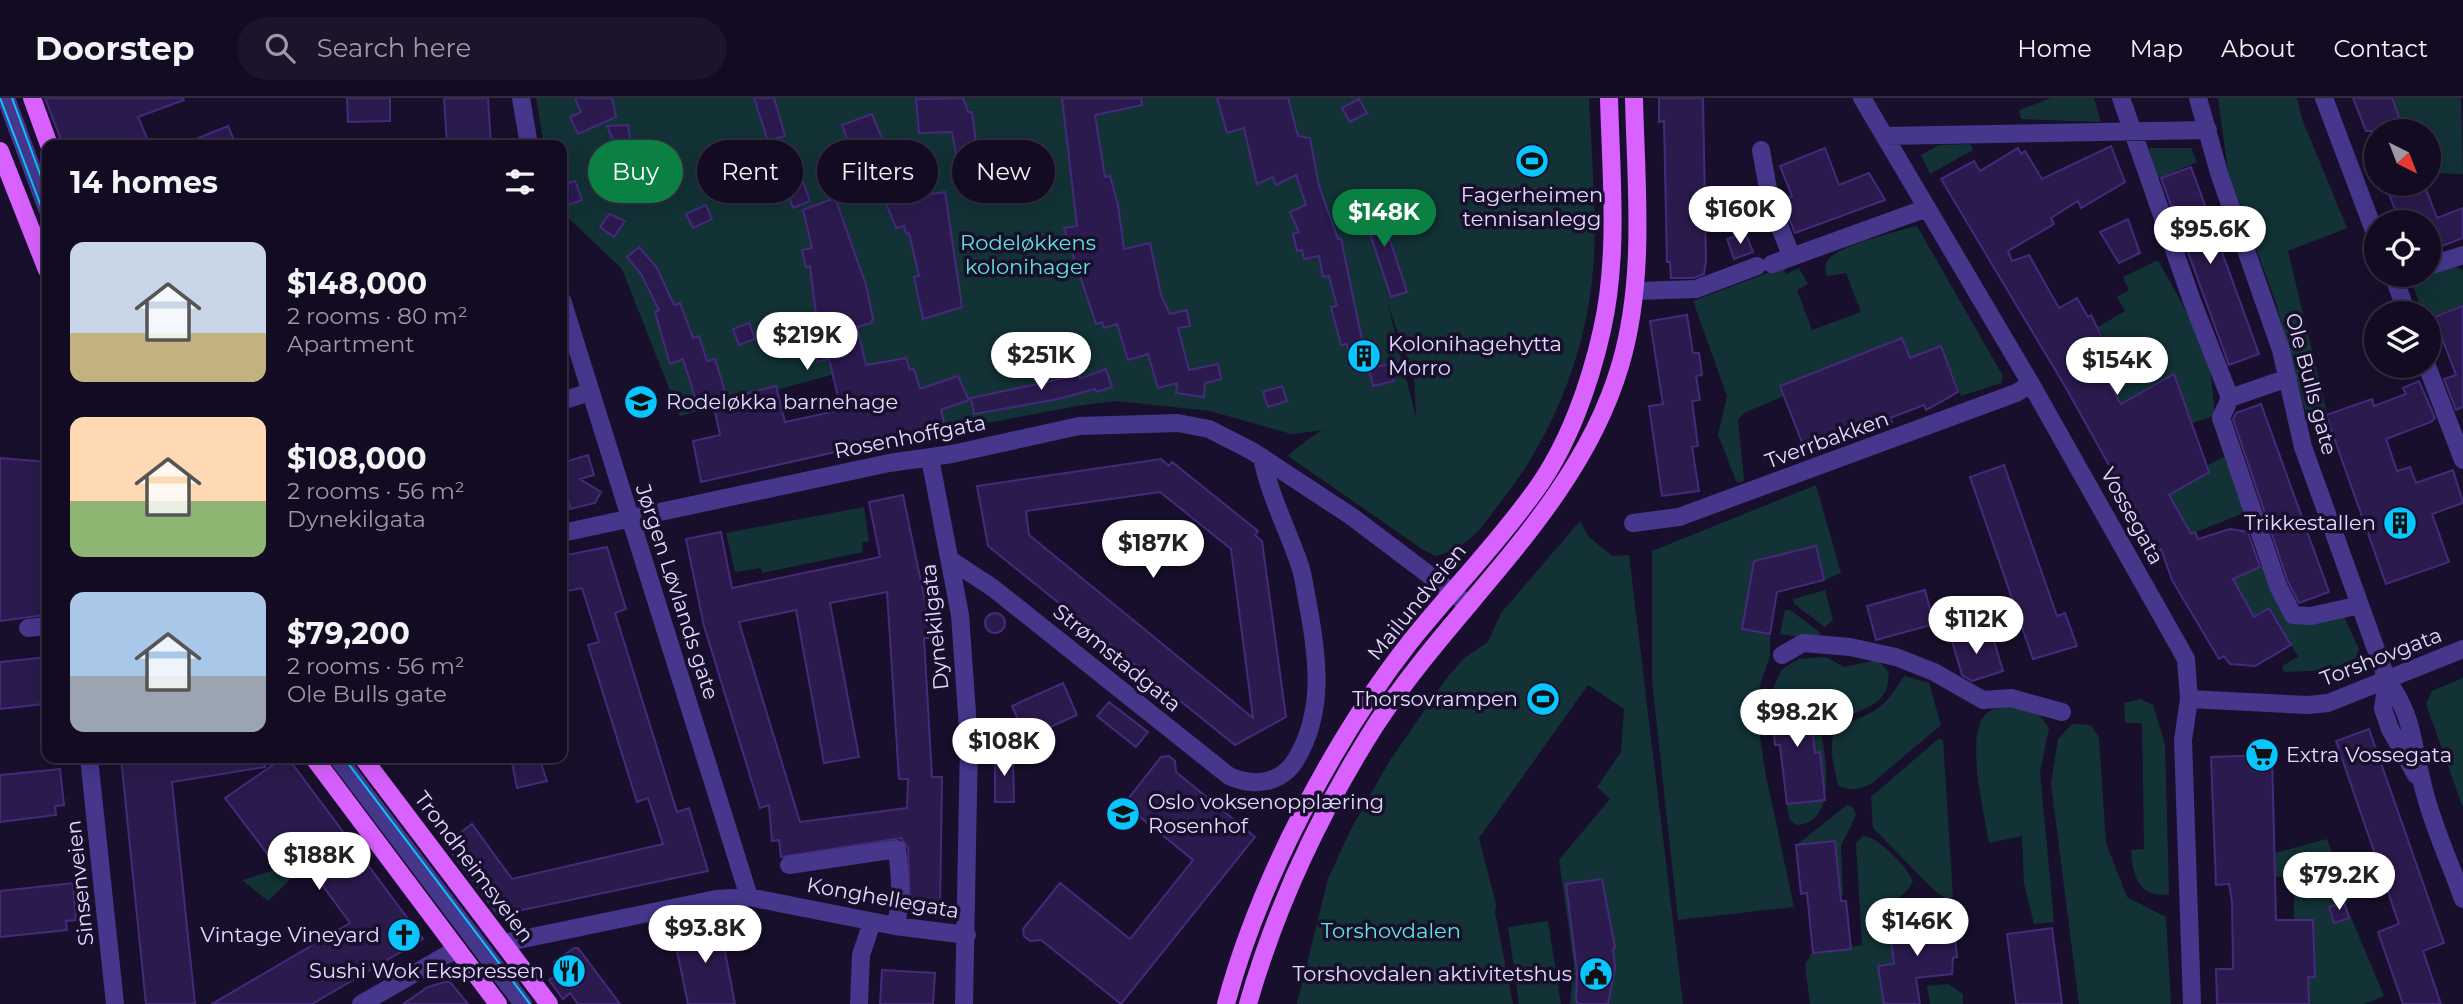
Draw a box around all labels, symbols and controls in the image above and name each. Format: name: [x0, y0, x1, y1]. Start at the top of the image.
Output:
search box: [237, 17, 727, 80]
text: Doorstep: [35, 28, 195, 68]
icon: search: [261, 29, 299, 67]
text: Search here: [317, 32, 471, 64]
text: Home: [2017, 34, 2092, 63]
text: Map: [2130, 34, 2183, 63]
text: About: [2221, 34, 2295, 63]
text: Contact: [2333, 34, 2428, 63]
north arrow: [2364, 119, 2441, 196]
map controls: [2364, 119, 2441, 378]
chip: Buy: [588, 140, 683, 203]
chip: Rent: [697, 140, 803, 203]
chip: Filters: [817, 140, 938, 203]
chip: New: [952, 140, 1055, 203]
sports icon: Fagerheimen tennisanlegg: [1513, 142, 1551, 180]
icon: filters: [501, 163, 539, 201]
text: 14 homes: [70, 164, 218, 201]
place label: Fagerheimen tennisanlegg: [1461, 182, 1603, 231]
pin: $160K: [1691, 186, 1789, 246]
pin: $148K: [1335, 190, 1433, 249]
text: $160K: [1705, 195, 1775, 223]
text: $148K: [1348, 198, 1420, 226]
pin: $95.6K: [2153, 206, 2267, 266]
button: locate: [2364, 210, 2441, 287]
text: $95.6K: [2170, 215, 2250, 243]
park label: Rodeløkkens kolonihager: [960, 230, 1096, 279]
text: $148,000: [287, 265, 427, 302]
icon: home: [126, 270, 210, 354]
button: layers: [2364, 301, 2441, 378]
text: 2 rooms · 80 m²: [287, 302, 468, 330]
street label: Ole Bulls gate: [2281, 310, 2342, 458]
pin: $219K: [758, 313, 856, 372]
text: $219K: [773, 321, 841, 349]
text: Apartment: [287, 330, 415, 358]
place label: Kolonihagehytta Morro: [1388, 331, 1562, 380]
pin: $251K: [992, 332, 1090, 392]
building icon: Kolonihagehytta Morro: [1345, 337, 1383, 375]
pin: $154K: [2068, 338, 2166, 397]
text: $251K: [1007, 341, 1075, 369]
text: $154K: [2082, 346, 2152, 374]
school or university icon: Rodeløkka barnehage: [622, 383, 660, 421]
place label: Rodeløkka barnehage: [666, 389, 898, 414]
street label: Tverrbakken: [1762, 406, 1892, 473]
street label: Rosenhoffgata: [832, 410, 988, 463]
text: $108,000: [287, 440, 427, 477]
icon: home: [126, 445, 210, 529]
street label: Vossegata: [2096, 463, 2169, 569]
text: 2 rooms · 56 m²: [287, 477, 465, 505]
street label: Jørgen Løvlands gate: [631, 480, 724, 703]
building icon: Trikkestallen: [2381, 504, 2419, 542]
text: Dynekilgata: [287, 505, 426, 533]
place label: Trikkestallen: [2244, 510, 2376, 535]
pin: $187K: [1104, 520, 1202, 580]
text: $187K: [1118, 529, 1188, 557]
street label: Mailundveien: [1362, 538, 1471, 665]
street label: Dynekilgata: [915, 563, 954, 691]
pin: $112K: [1927, 596, 2025, 656]
street label: Strømstadgata: [1048, 598, 1186, 717]
text: $112K: [1944, 605, 2008, 633]
text: $79,200: [287, 615, 410, 652]
icon: home: [126, 620, 210, 704]
street label: Torshovgata: [2317, 622, 2445, 691]
text: 2 rooms · 56 m²: [287, 652, 465, 680]
text: Ole Bulls gate: [287, 680, 447, 708]
sports icon: Thorsovrampen: [1524, 680, 1562, 718]
place label: Thorsovrampen: [1352, 686, 1518, 711]
pin: $98.2K: [1740, 690, 1854, 749]
text: $98.2K: [1756, 698, 1838, 726]
pin: $108K: [955, 718, 1053, 778]
text: $108K: [968, 727, 1040, 755]
supermarket icon: Extra Vossegata: [2243, 736, 2281, 774]
place label: Extra Vossegata: [2286, 742, 2452, 767]
street label: Trondheimsveien: [409, 786, 539, 947]
place label: Oslo voksenopplæring Rosenhof: [1148, 789, 1384, 838]
school or university icon: Oslo voksenopplæring Rosenhof: [1104, 795, 1142, 833]
street label: Sinsenveien: [60, 819, 99, 947]
pin: $188K: [270, 832, 368, 892]
text: $188K: [284, 841, 354, 869]
pin: $79.2K: [2282, 852, 2396, 912]
text: $79.2K: [2299, 861, 2379, 889]
street label: Konghellegata: [805, 872, 961, 923]
pin: $146K: [1868, 898, 1966, 958]
pin: $93.8K: [648, 906, 762, 965]
text: $146K: [1882, 907, 1952, 935]
text: $93.8K: [665, 914, 745, 942]
church icon: Vintage Vineyard: [385, 916, 423, 954]
park label: Torshovdalen: [1321, 918, 1461, 943]
place label: Vintage Vineyard: [200, 922, 380, 947]
restaurant icon: Sushi Wok Ekspressen: [550, 952, 588, 990]
public building icon: Torshovdalen aktivitetshus: [1577, 955, 1615, 993]
place label: Sushi Wok Ekspressen: [309, 958, 544, 983]
place label: Torshovdalen aktivitetshus: [1292, 961, 1572, 986]

